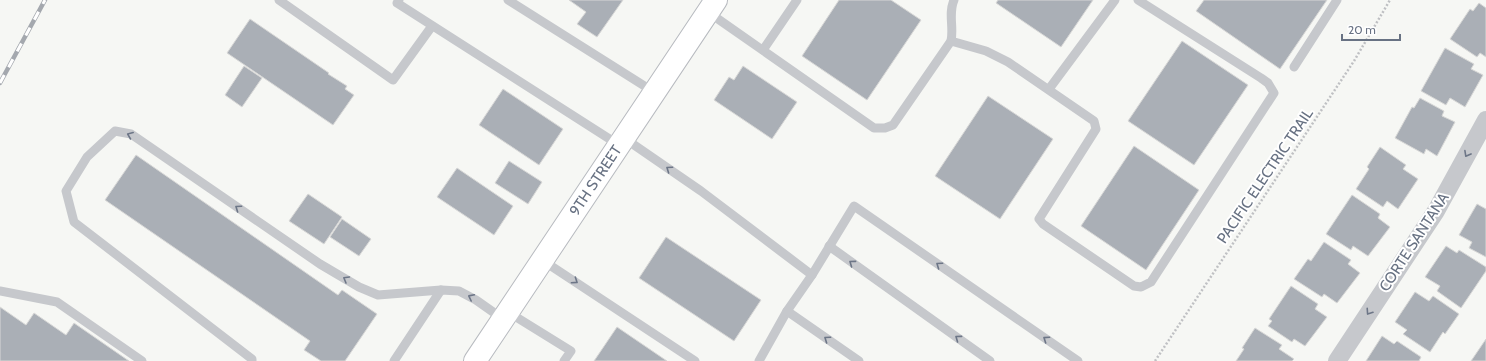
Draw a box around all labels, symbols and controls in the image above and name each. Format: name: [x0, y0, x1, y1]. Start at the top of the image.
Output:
scale bar: [1342, 16, 1400, 42]
text: 20 m: [1348, 22, 1376, 37]
street label: PACIFIC ELECTRIC TRAIL: [1213, 105, 1317, 247]
one-way arrow: [127, 132, 135, 140]
street label: 9TH STREET: [566, 142, 625, 219]
one-way arrow: [1465, 150, 1472, 157]
one-way arrow: [666, 166, 673, 174]
street label: CORTE SANTANA: [1375, 189, 1453, 295]
one-way arrow: [235, 205, 242, 213]
one-way arrow: [850, 261, 857, 268]
one-way arrow: [936, 263, 943, 270]
one-way arrow: [571, 276, 578, 284]
one-way arrow: [343, 277, 350, 284]
one-way arrow: [467, 295, 475, 302]
one-way arrow: [1366, 308, 1374, 315]
one-way arrow: [955, 335, 962, 343]
one-way arrow: [1043, 336, 1050, 344]
one-way arrow: [825, 337, 832, 344]

